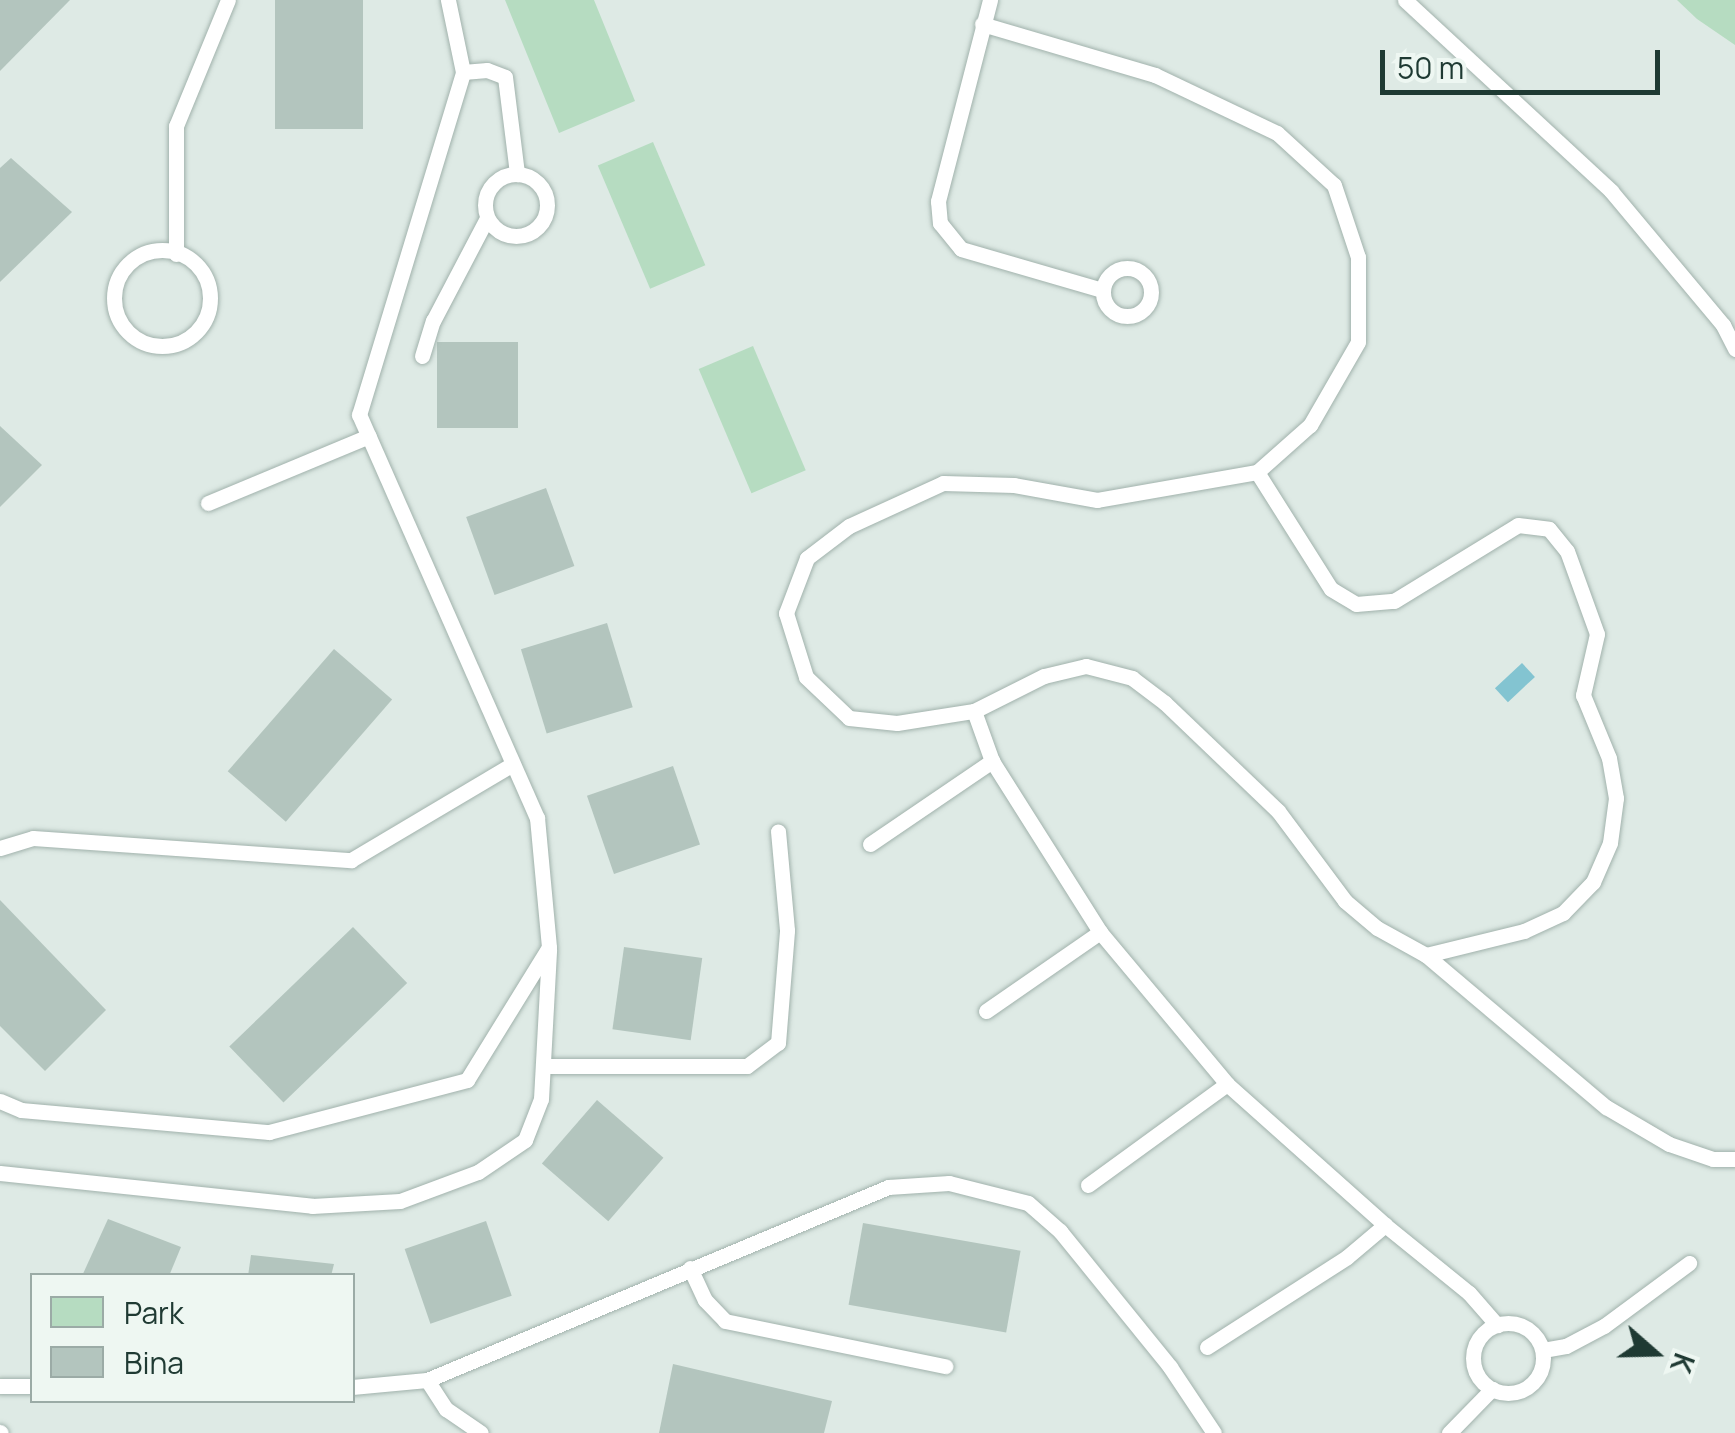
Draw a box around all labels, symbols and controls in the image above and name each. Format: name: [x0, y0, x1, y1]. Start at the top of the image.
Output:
scale bar: [1385, 30, 1665, 92]
text: 50 m: [1397, 47, 1464, 88]
legend: [30, 1273, 355, 1403]
text: Park: [124, 1292, 184, 1333]
north arrow: [1605, 1303, 1705, 1403]
text: Bina: [124, 1342, 184, 1383]
text: K: [1662, 1348, 1704, 1378]

